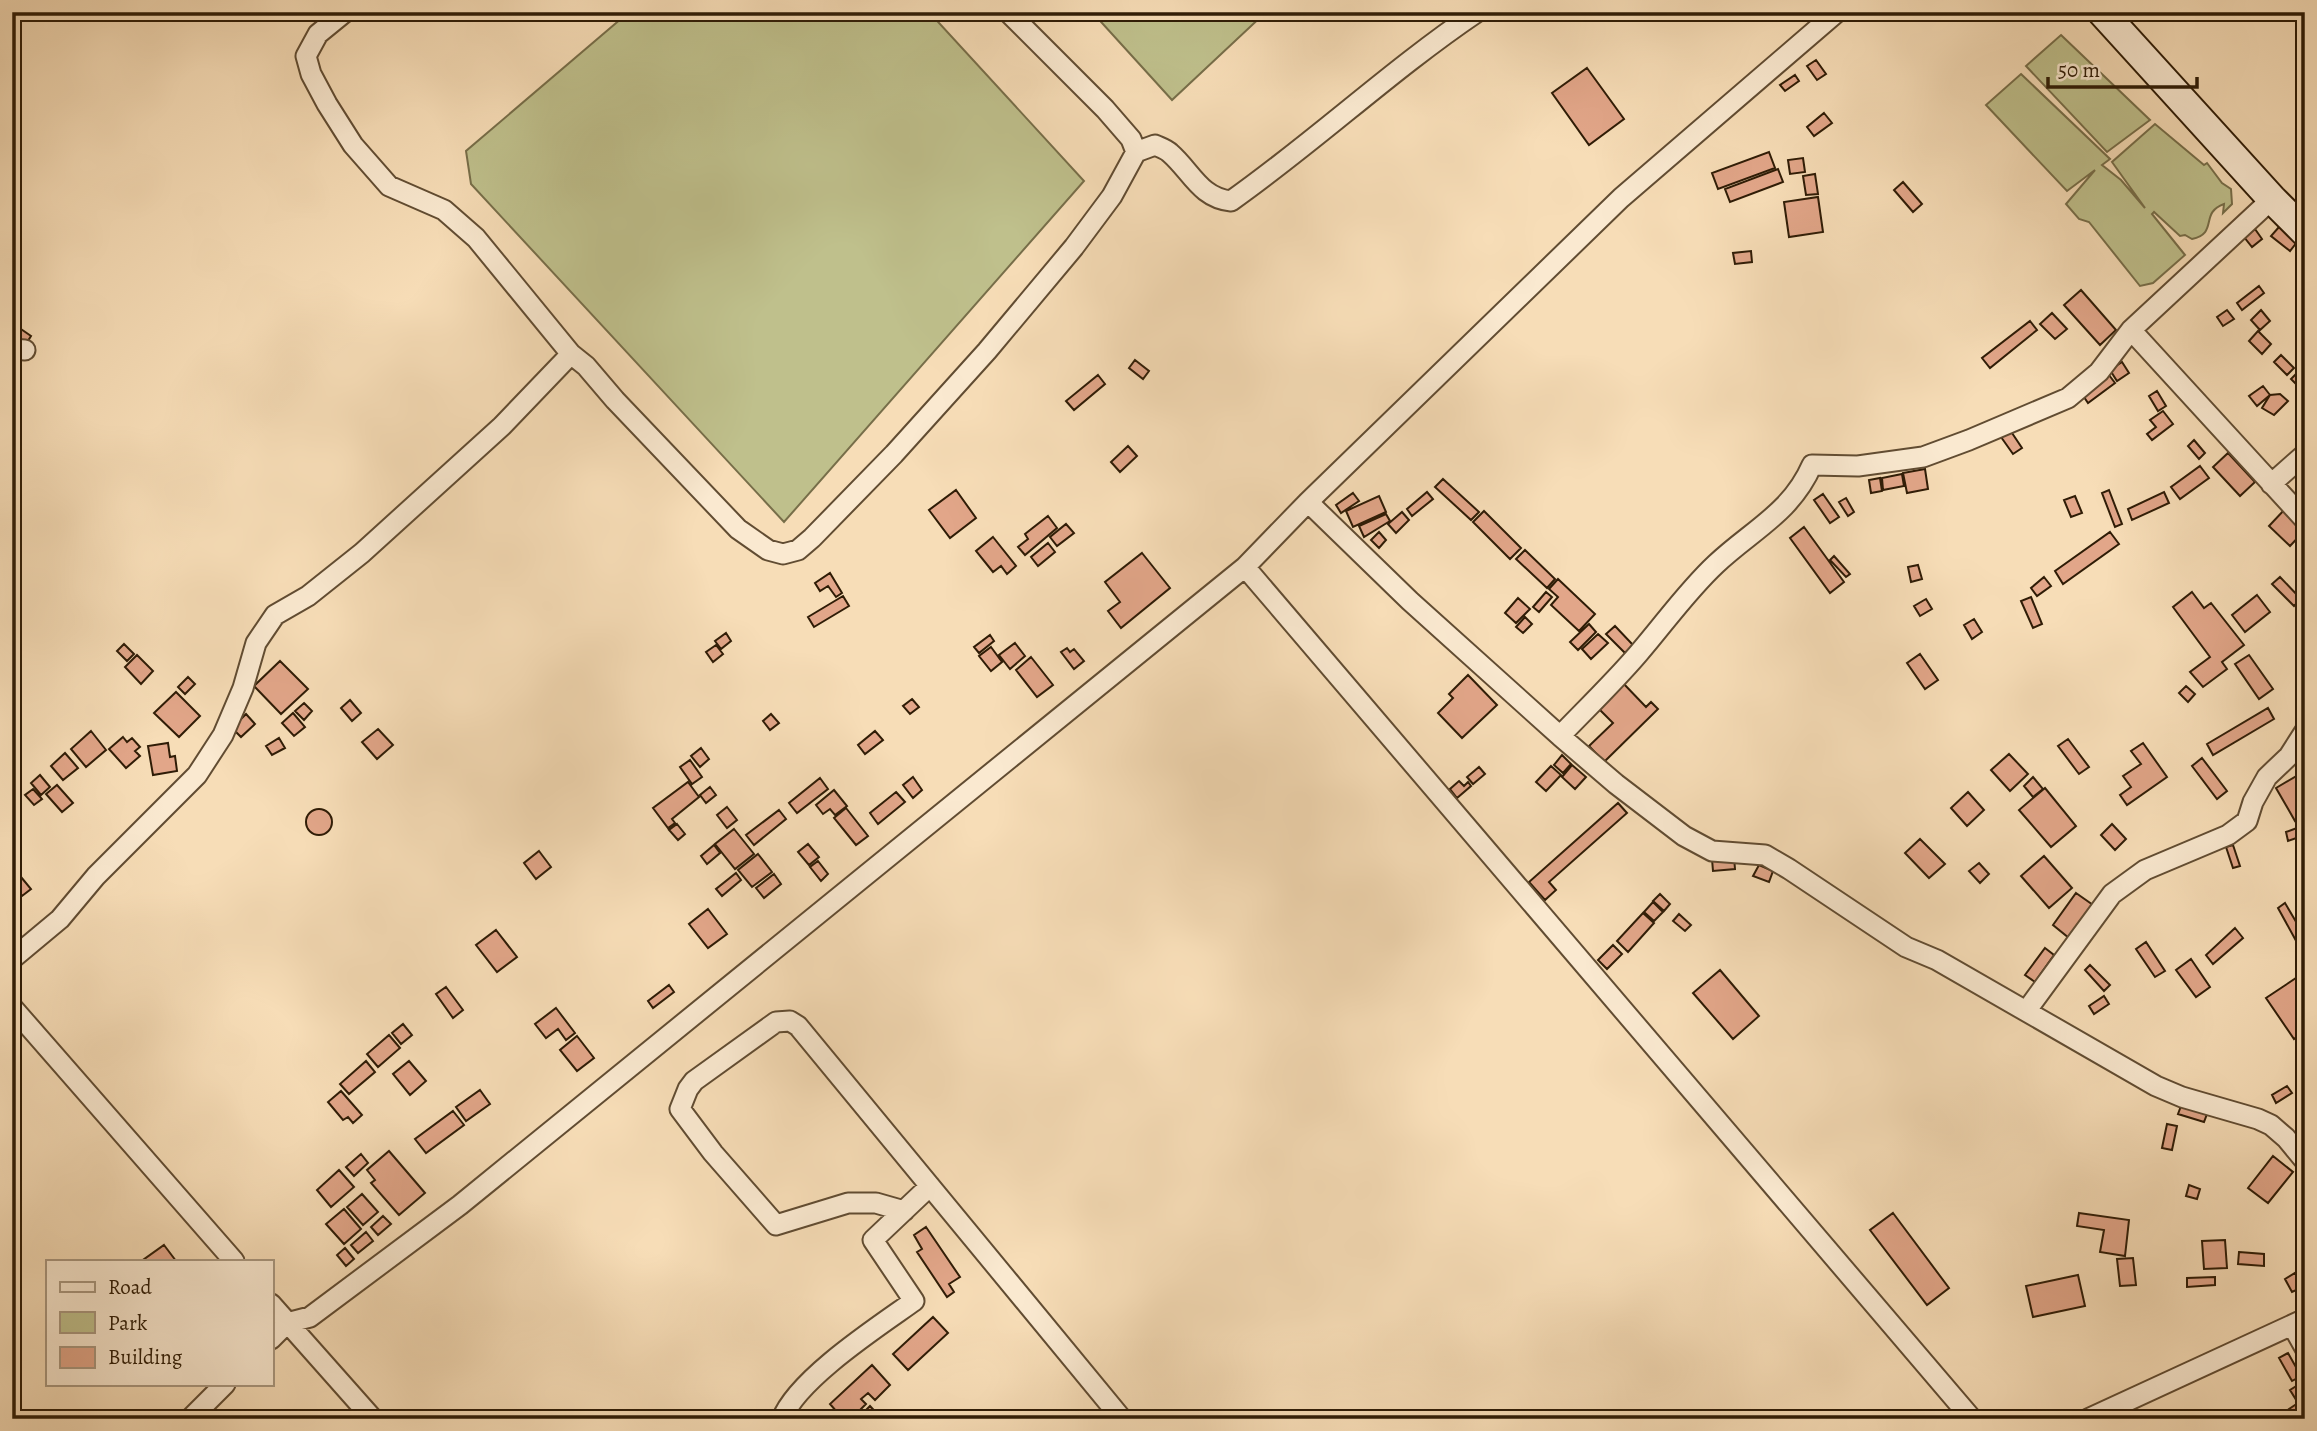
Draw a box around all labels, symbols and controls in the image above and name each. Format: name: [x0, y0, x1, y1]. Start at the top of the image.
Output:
scale bar: [2048, 46, 2196, 90]
text: 50 m: [2058, 56, 2100, 84]
legend: [46, 1260, 273, 1386]
text: Road: [108, 1273, 152, 1301]
text: Park: [108, 1309, 148, 1337]
text: Building: [108, 1343, 183, 1371]

